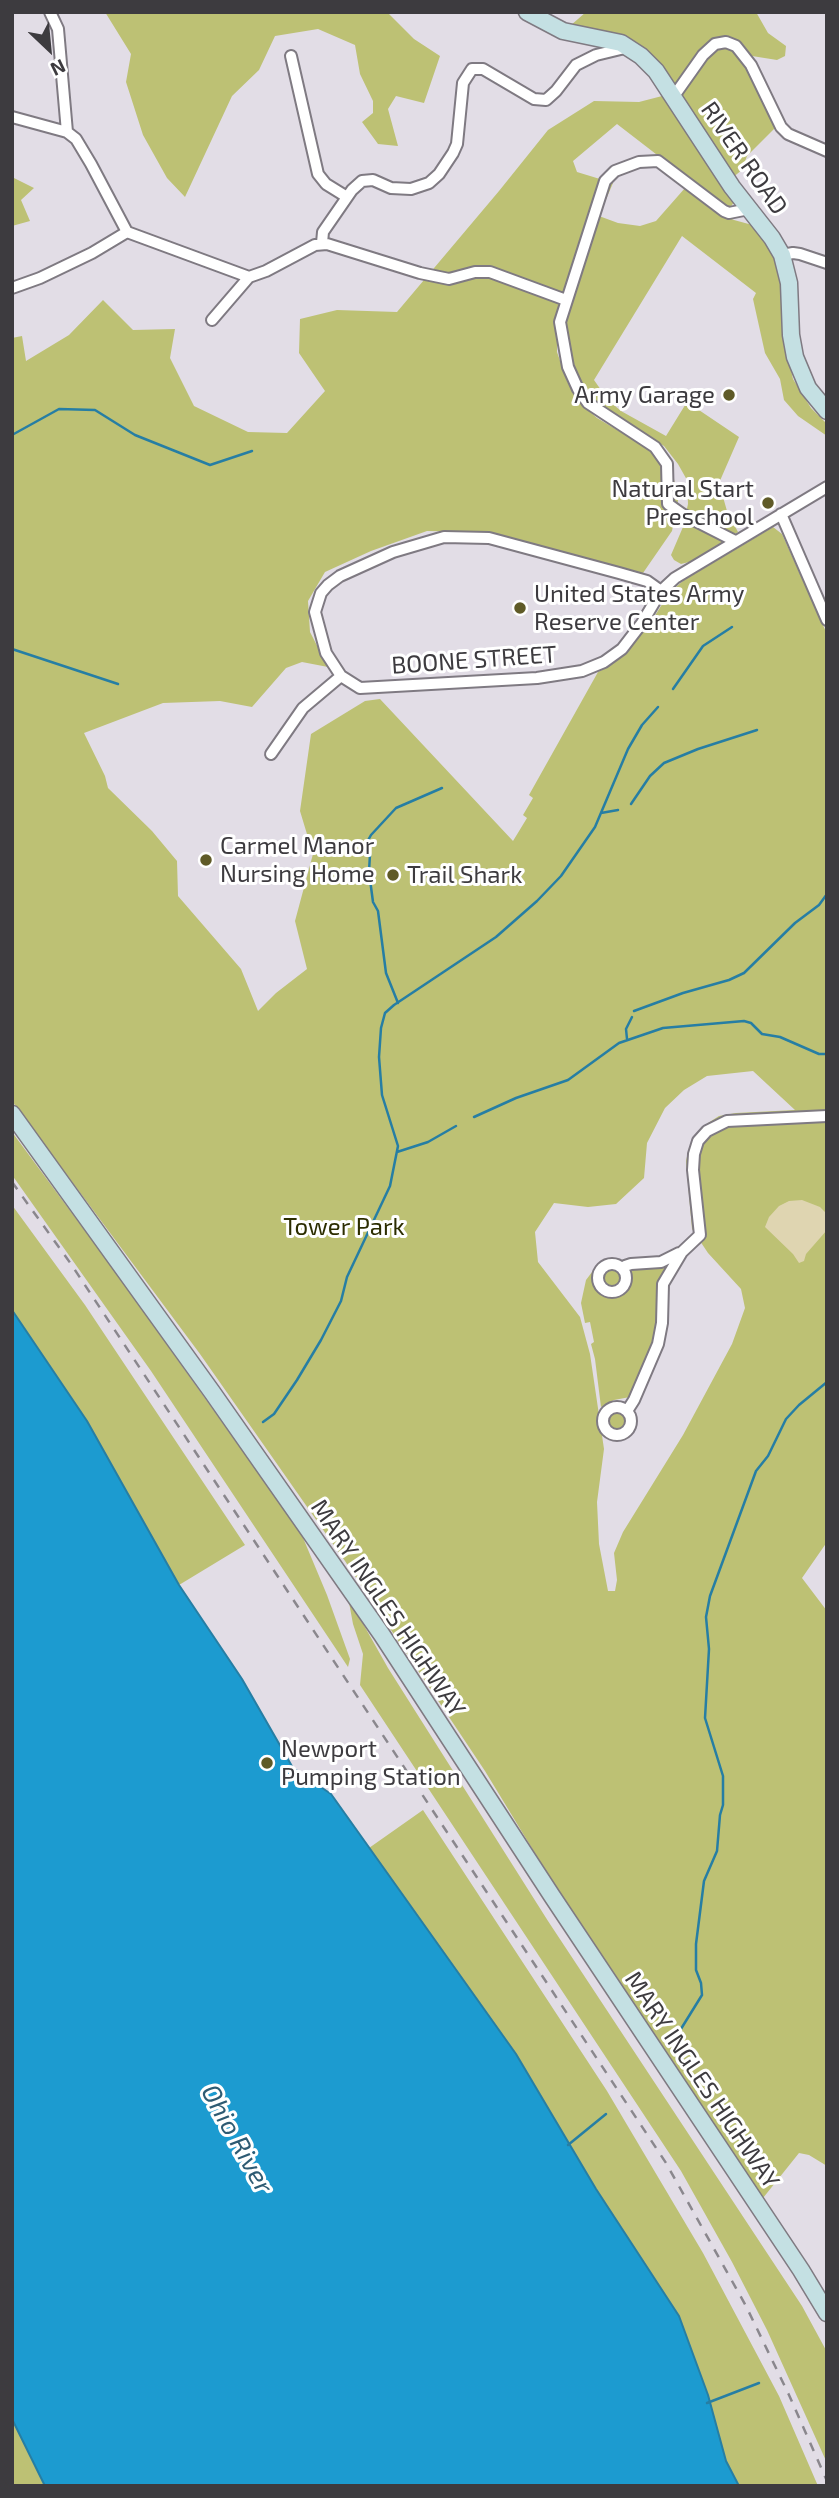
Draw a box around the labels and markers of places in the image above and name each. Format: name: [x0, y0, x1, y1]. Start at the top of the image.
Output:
place label: Army Garage: [574, 381, 715, 409]
marker: Army Garage: [721, 387, 737, 403]
place label: Natural Start Preschool: [611, 475, 754, 531]
marker: Natural Start Preschool: [760, 495, 776, 511]
place label: United States Army Reserve Center: [534, 580, 745, 636]
marker: United States Army Reserve Center: [512, 600, 528, 616]
place label: Carmel Manor Nursing Home: [220, 832, 375, 888]
marker: Carmel Manor Nursing Home: [198, 852, 214, 868]
place label: Trail Shark: [407, 861, 522, 889]
marker: Trail Shark: [385, 867, 401, 883]
place label: Newport Pumping Station: [281, 1735, 461, 1791]
marker: Newport Pumping Station: [259, 1755, 275, 1771]

